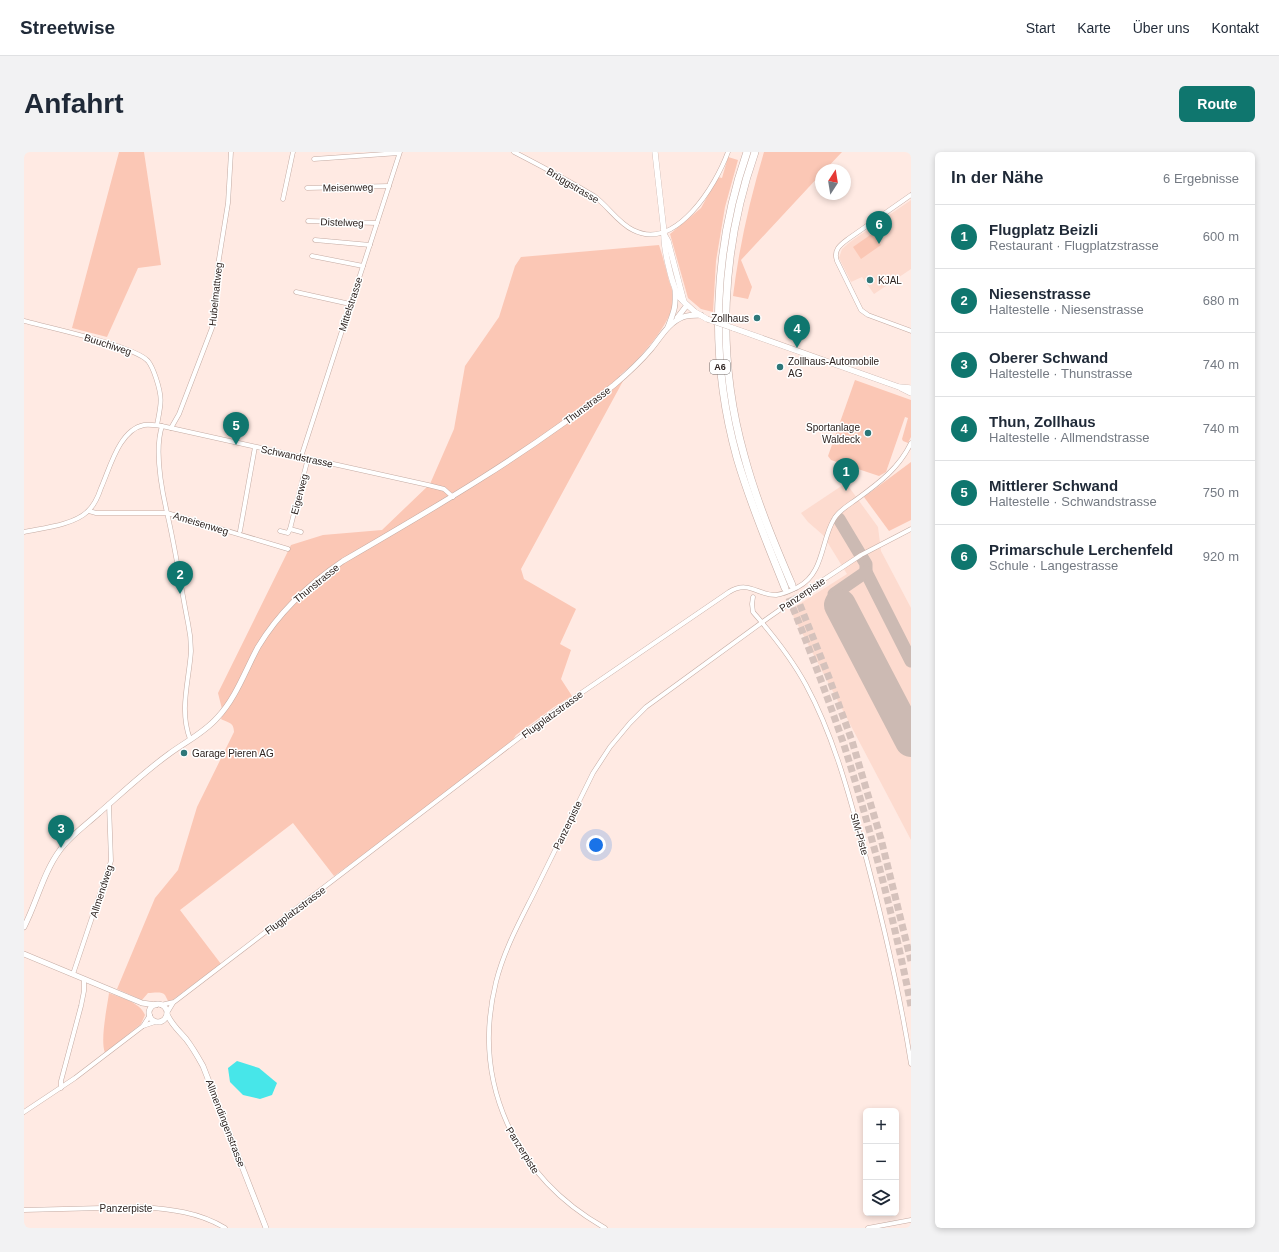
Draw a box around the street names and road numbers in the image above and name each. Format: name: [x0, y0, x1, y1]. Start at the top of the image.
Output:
street label: Brüggstrasse: [545, 166, 601, 206]
street label: Meisenweg: [323, 182, 373, 193]
street label: Distelweg: [320, 216, 364, 229]
street label: Hubelmattweg: [207, 262, 224, 326]
street label: Mittelstrasse: [337, 275, 365, 333]
street label: Buuchiweg: [83, 332, 133, 357]
road number: A6: [710, 360, 730, 374]
street label: Thunstrasse: [562, 384, 613, 426]
street label: Schwandstrasse: [260, 443, 334, 470]
street label: Eigerweg: [289, 473, 310, 516]
street label: Ameisenweg: [172, 510, 230, 537]
street label: Thunstrasse: [291, 562, 341, 605]
street label: Panzerpiste: [777, 575, 828, 614]
street label: Flugplatzstrasse: [520, 688, 585, 740]
street label: Panzerpiste: [551, 799, 584, 851]
street label: SIM-Piste: [848, 812, 871, 857]
street label: Allmendweg: [88, 864, 115, 919]
street label: Flugplatzstrasse: [263, 884, 328, 937]
street label: Allmendingenstrasse: [204, 1078, 247, 1169]
street label: Panzerpiste: [504, 1125, 541, 1176]
street label: Panzerpiste: [100, 1203, 153, 1214]

